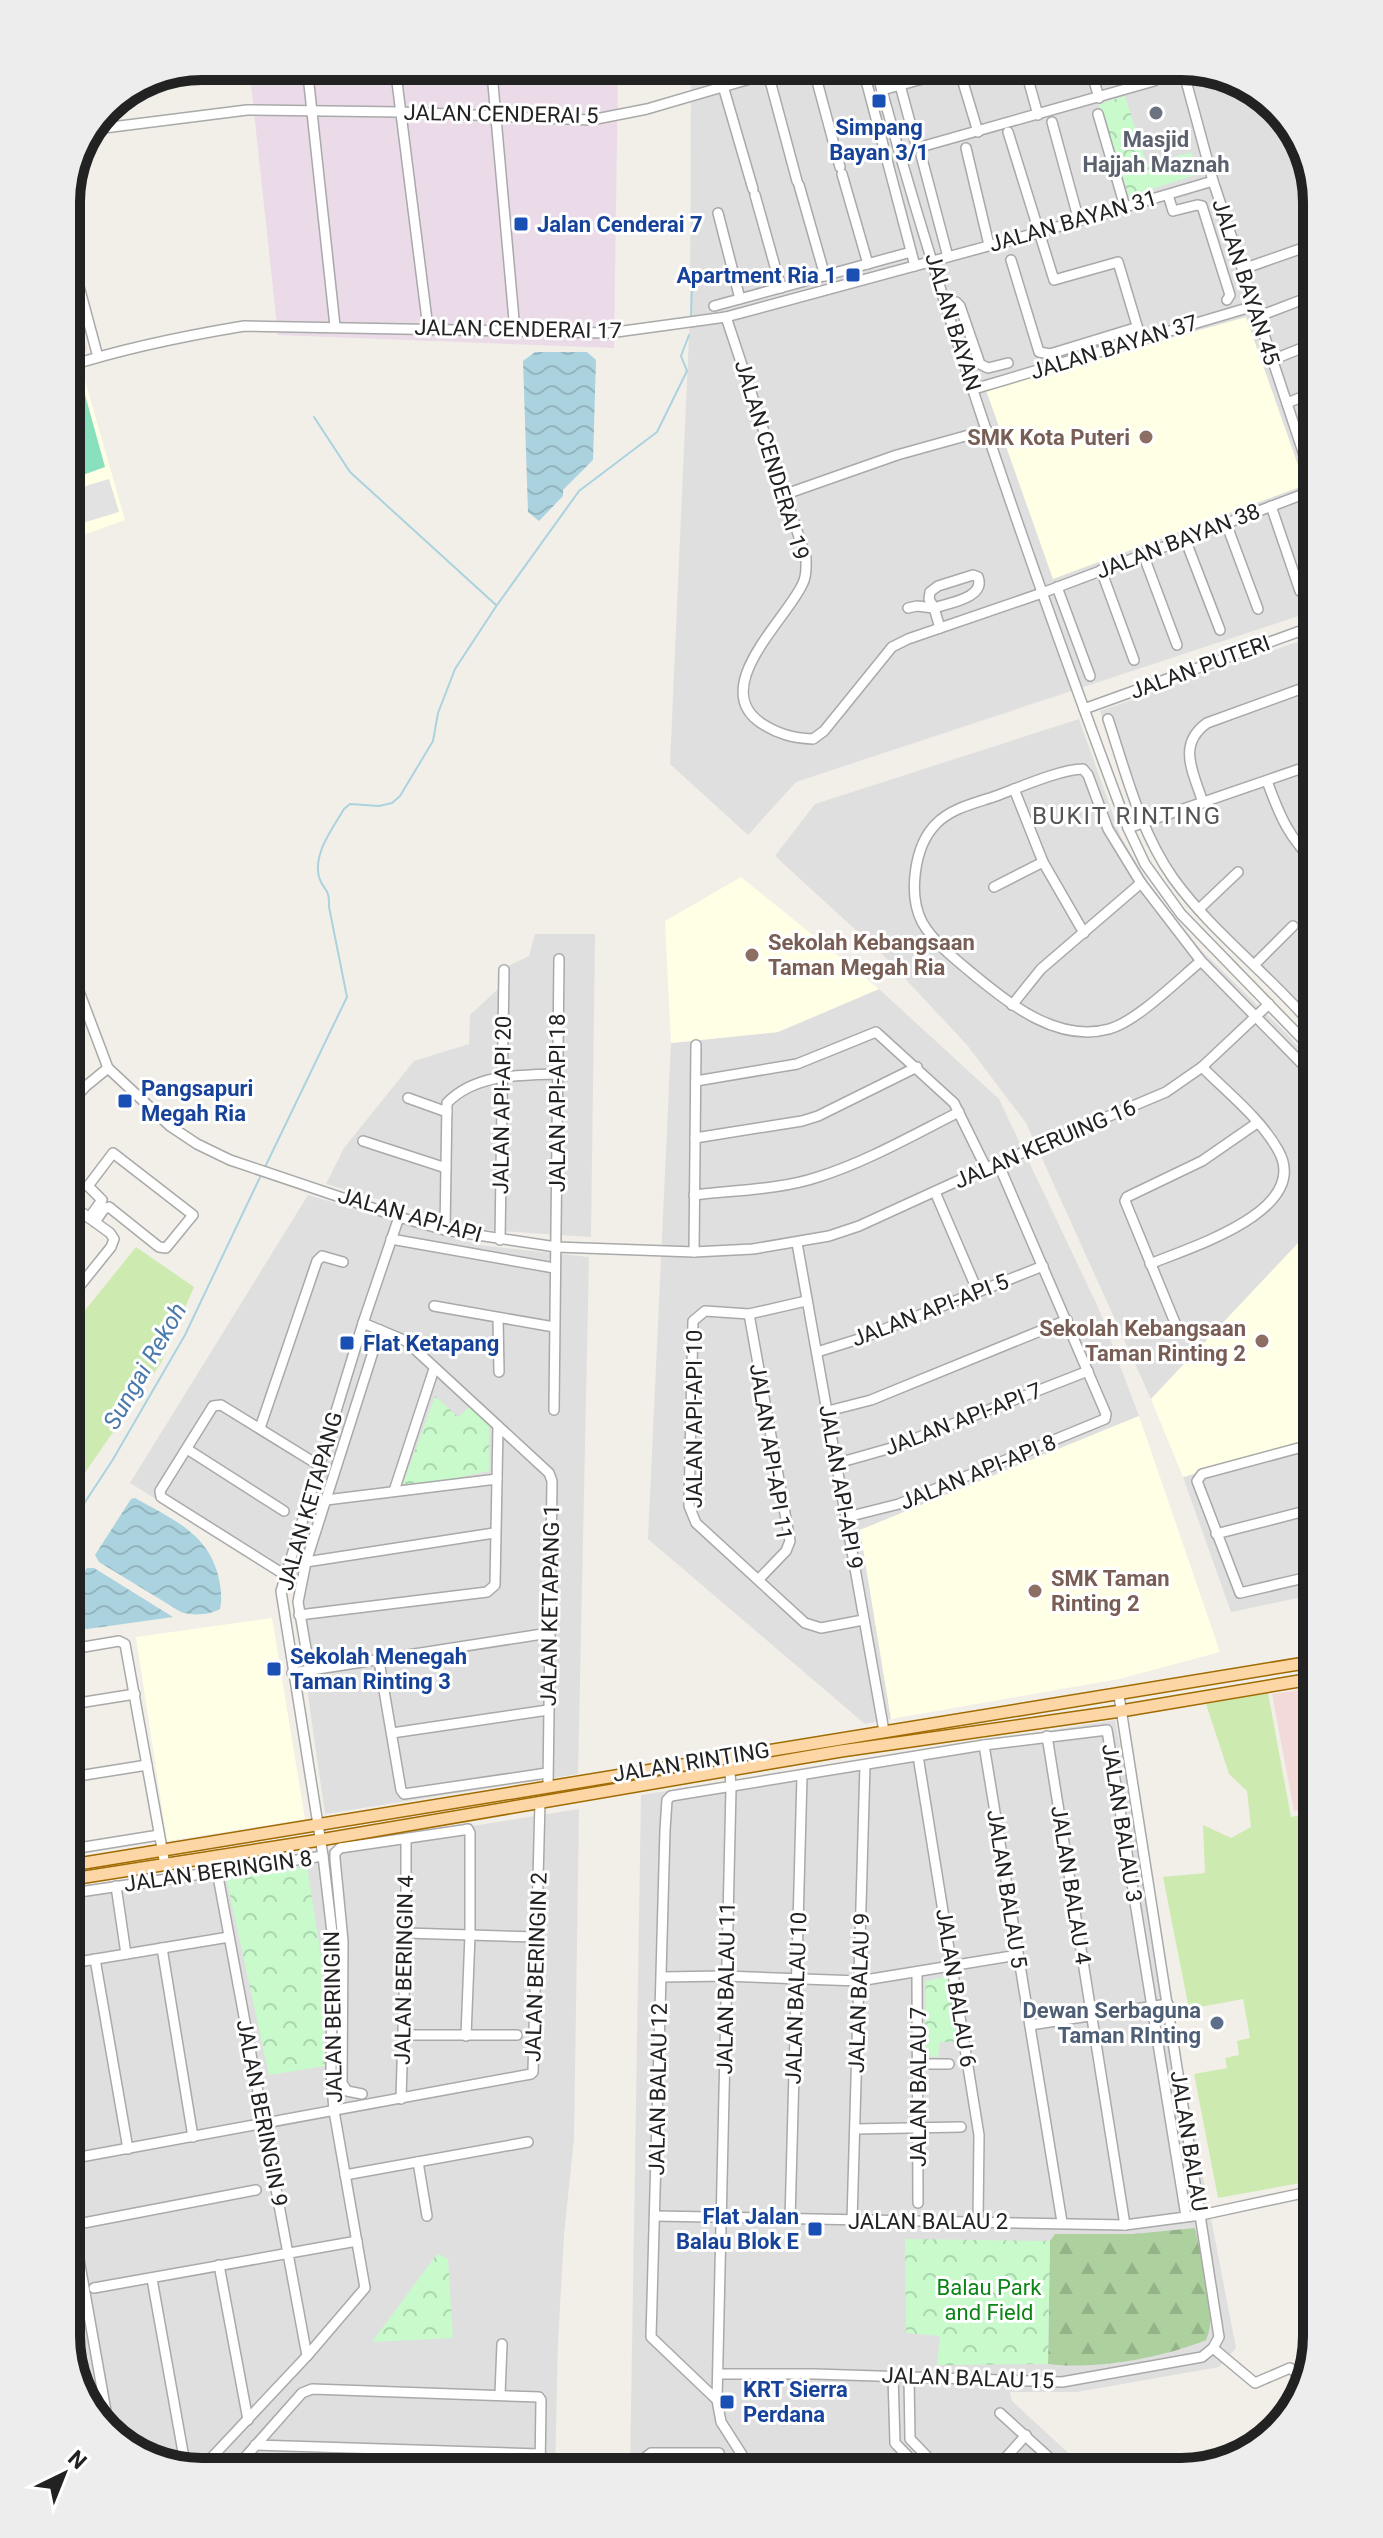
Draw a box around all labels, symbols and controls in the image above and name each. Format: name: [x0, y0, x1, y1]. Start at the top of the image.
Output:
marker: Simpang Bayan 3/1: [870, 92, 888, 110]
street label: JALAN CENDERAI 5: [403, 100, 599, 128]
marker: Masjid Hajjah Maznah: [1147, 104, 1165, 122]
place label: Simpang Bayan 3/1: [829, 115, 929, 165]
place label: Masjid Hajjah Maznah: [1083, 127, 1229, 177]
street label: JALAN BAYAN 31: [986, 185, 1160, 257]
street label: JALAN BAYAN 45: [1207, 196, 1285, 368]
place label: Jalan Cenderai 7: [537, 212, 703, 237]
marker: Jalan Cenderai 7: [512, 215, 530, 233]
street label: JALAN BAYAN: [920, 250, 986, 394]
place label: Apartment Ria 1: [676, 263, 837, 288]
marker: Apartment Ria 1: [844, 266, 862, 284]
street label: JALAN BAYAN 37: [1027, 310, 1201, 384]
street label: JALAN CENDERAI 17: [414, 315, 622, 343]
street label: JALAN CENDERAI 19: [730, 357, 814, 563]
place label: SMK Kota Puteri: [967, 425, 1130, 450]
marker: SMK Kota Puteri: [1137, 428, 1155, 446]
street label: JALAN BAYAN 38: [1093, 498, 1263, 584]
street label: JALAN PUTERI: [1127, 630, 1273, 704]
district label: BUKIT RINTING: [1032, 802, 1222, 830]
place label: Sekolah Kebangsaan Taman Megah Ria: [768, 930, 975, 980]
marker: Sekolah Kebangsaan Taman Megah Ria: [743, 946, 761, 964]
street label: JALAN API-API 18: [545, 1014, 570, 1192]
street label: JALAN API-API 20: [488, 1016, 516, 1194]
place label: Pangsapuri Megah Ria: [141, 1076, 253, 1126]
marker: Pangsapuri Megah Ria: [116, 1092, 134, 1110]
street label: JALAN KERUING 16: [950, 1094, 1140, 1194]
street label: JALAN API-API: [335, 1183, 485, 1247]
street label: JALAN API-API 5: [848, 1269, 1012, 1351]
water label: Sungai Rekoh: [98, 1298, 192, 1434]
place label: Sekolah Kebangsaan Taman Rinting 2: [1039, 1316, 1246, 1366]
street label: JALAN API-API 10: [682, 1330, 707, 1508]
place label: Flat Ketapang: [363, 1331, 499, 1356]
marker: Sekolah Kebangsaan Taman Rinting 2: [1253, 1332, 1271, 1350]
marker: Flat Ketapang: [338, 1334, 356, 1352]
street label: JALAN API-API 11: [745, 1362, 797, 1542]
street label: JALAN API-API 7: [881, 1378, 1045, 1460]
street label: JALAN API-API 9: [814, 1403, 868, 1571]
street label: JALAN KETAPANG: [273, 1409, 347, 1593]
street label: JALAN API-API 8: [896, 1429, 1060, 1515]
street label: JALAN KETAPANG 1: [536, 1504, 564, 1706]
place label: SMK Taman Rinting 2: [1051, 1566, 1170, 1616]
marker: SMK Taman Rinting 2: [1026, 1582, 1044, 1600]
place label: Sekolah Menegah Taman Rinting 3: [290, 1644, 467, 1694]
marker: Sekolah Menegah Taman Rinting 3: [265, 1660, 283, 1678]
street label: JALAN RINTING: [611, 1737, 771, 1787]
street label: JALAN BALAU 3: [1097, 1742, 1147, 1904]
street label: JALAN BALAU 4: [1046, 1804, 1096, 1966]
street label: JALAN BALAU 5: [982, 1808, 1032, 1970]
street label: JALAN BERINGIN 8: [122, 1845, 314, 1897]
street label: JALAN BERINGIN 2: [520, 1872, 552, 2062]
street label: JALAN BERINGIN 4: [390, 1875, 418, 2065]
street label: JALAN BALAU 11: [712, 1902, 740, 2074]
street label: JALAN BALAU 6: [931, 1907, 981, 2069]
street label: JALAN BALAU 10: [780, 1911, 812, 2085]
street label: JALAN BALAU 9: [844, 1913, 874, 2073]
street label: JALAN BERINGIN: [319, 1931, 347, 2103]
place label: Dewan Serbaguna Taman RInting: [1022, 1998, 1201, 2048]
street label: JALAN BALAU 12: [644, 2003, 672, 2175]
street label: JALAN BALAU 7: [906, 2007, 931, 2167]
marker: Dewan Serbaguna Taman RInting: [1208, 2014, 1226, 2032]
street label: JALAN BERINGIN 9: [232, 2017, 292, 2209]
street label: JALAN BALAU: [1166, 2069, 1212, 2213]
place label: Flat Jalan Balau Blok E: [676, 2204, 799, 2254]
street label: JALAN BALAU 2: [848, 2209, 1008, 2234]
marker: Flat Jalan Balau Blok E: [806, 2220, 824, 2238]
park label: Balau Park and Field: [937, 2275, 1042, 2325]
street label: JALAN BALAU 15: [881, 2362, 1055, 2394]
place label: KRT Sierra Perdana: [743, 2377, 848, 2427]
marker: KRT Sierra Perdana: [718, 2393, 736, 2411]
north arrow: [24, 2434, 104, 2514]
text: N: [63, 2445, 92, 2474]

